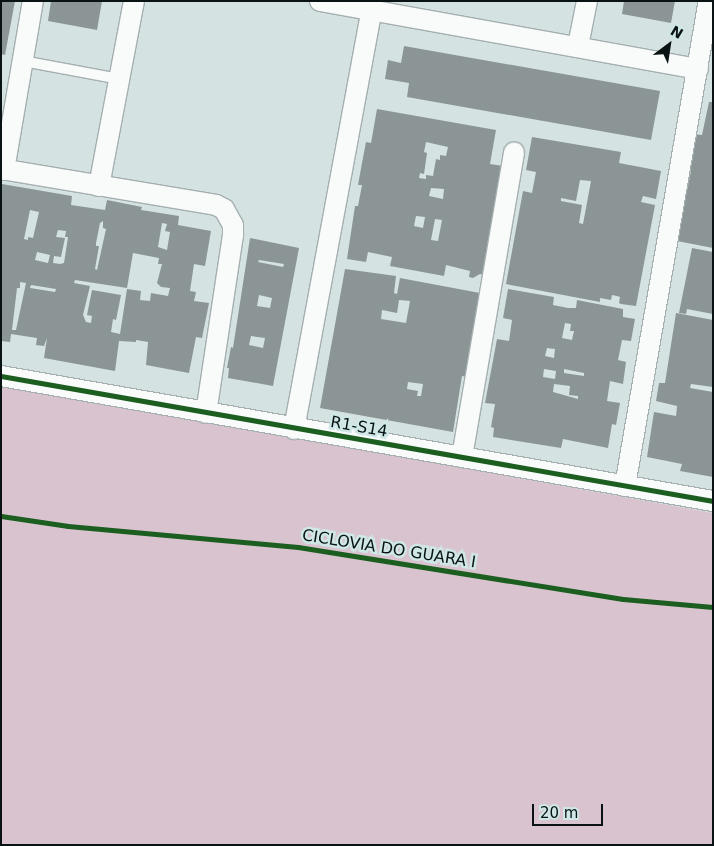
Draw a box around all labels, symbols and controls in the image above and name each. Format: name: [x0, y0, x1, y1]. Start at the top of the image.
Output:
north arrow: [644, 20, 694, 70]
text: N: [668, 22, 686, 42]
street label: R1-S14: [329, 413, 389, 441]
street label: CICLOVIA DO GUARA I: [301, 526, 477, 572]
scale bar: [534, 794, 605, 826]
text: 20 m: [540, 804, 578, 822]

